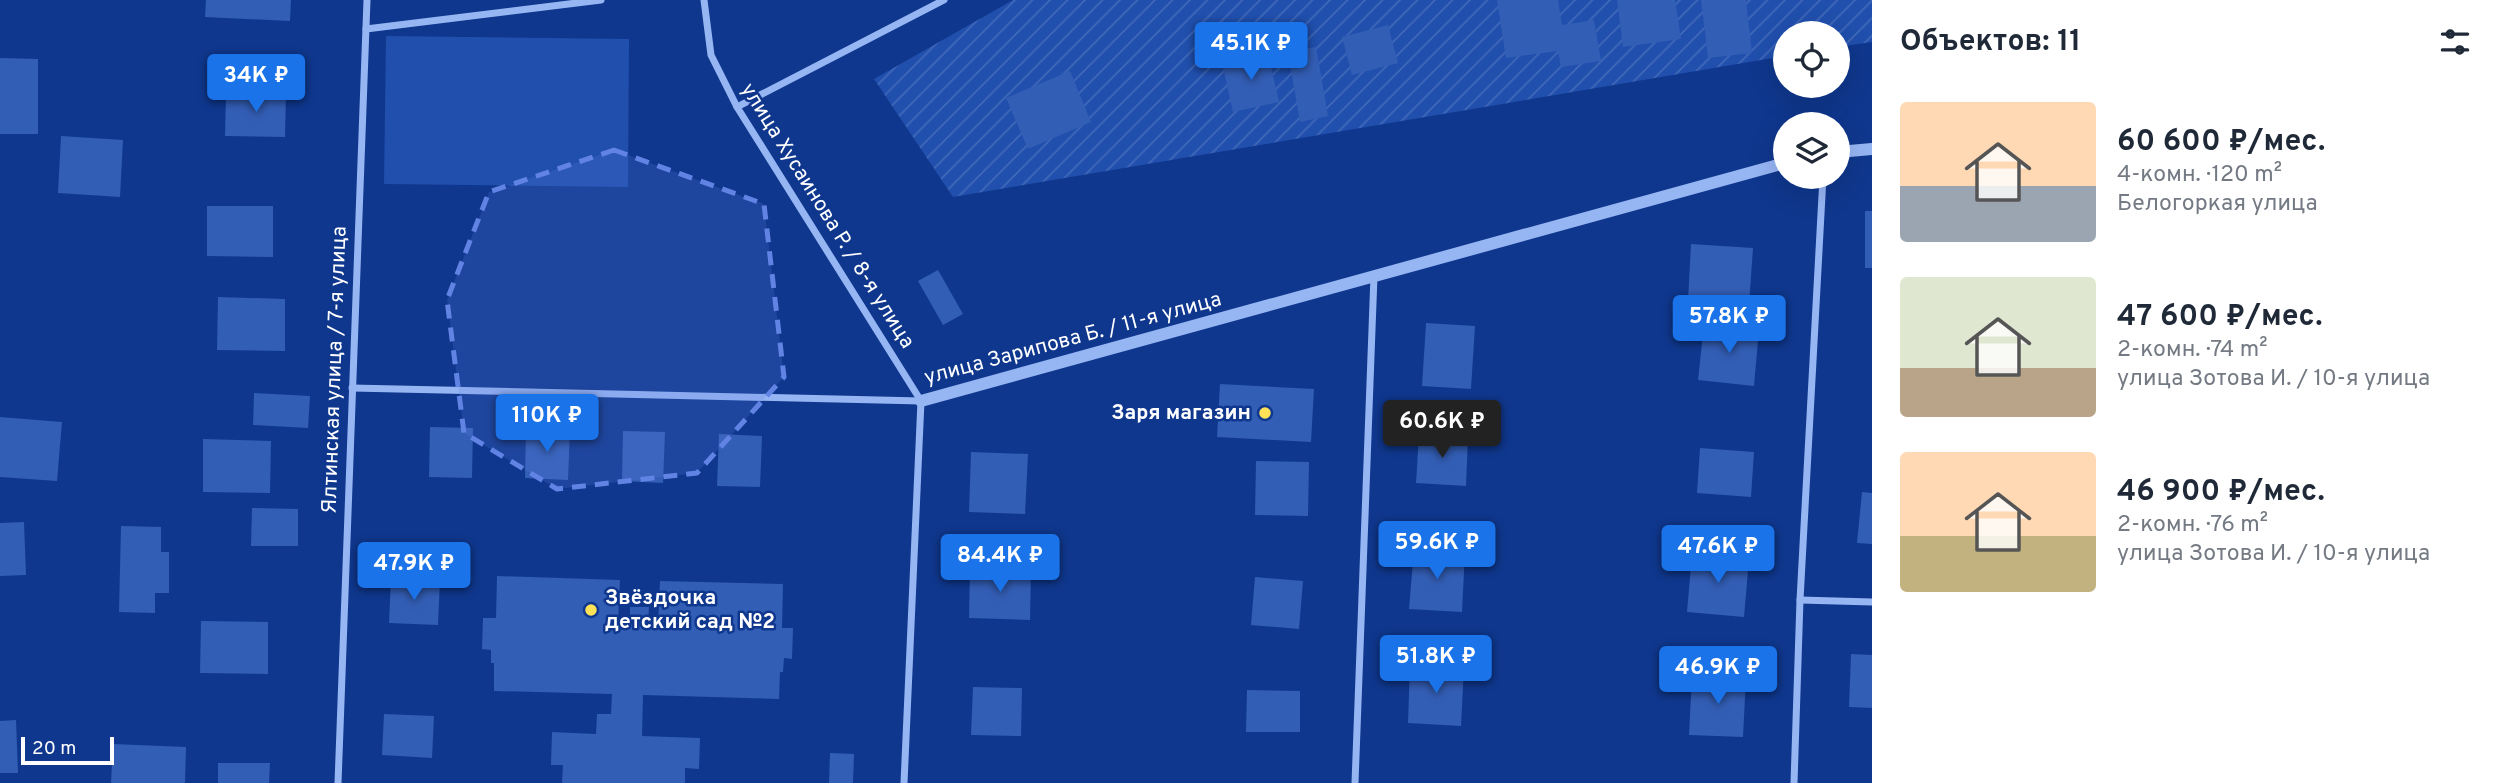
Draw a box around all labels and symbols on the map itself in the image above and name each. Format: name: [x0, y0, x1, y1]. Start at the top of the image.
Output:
pin: 45.1K ₽: [1186, 22, 1316, 82]
pin: 34K ₽: [207, 54, 305, 114]
street label: улица Хусаинова Р. / 8-я улица: [734, 78, 920, 354]
street label: Ялтинская улица / 7-я улица: [316, 226, 354, 514]
street label: улица Зарипова Б. / 11-я улица: [921, 286, 1225, 392]
pin: 57.8K ₽: [1664, 296, 1794, 355]
pin: 110K ₽: [490, 394, 604, 454]
place label: Заря магазин: [1111, 400, 1251, 427]
pin: 60.6K ₽: [1377, 400, 1507, 460]
marker: Заря магазин: [1257, 405, 1273, 421]
pin: 59.6K ₽: [1372, 522, 1502, 581]
pin: 47.6K ₽: [1653, 526, 1783, 585]
pin: 84.4K ₽: [935, 534, 1065, 594]
pin: 47.9K ₽: [349, 542, 479, 602]
place label: Звёздочка детский сад №2: [605, 585, 775, 636]
marker: Звёздочка детский сад №2: [583, 602, 599, 618]
pin: 51.8K ₽: [1371, 636, 1501, 695]
pin: 46.9K ₽: [1653, 646, 1783, 706]
scale bar: [21, 734, 114, 766]

